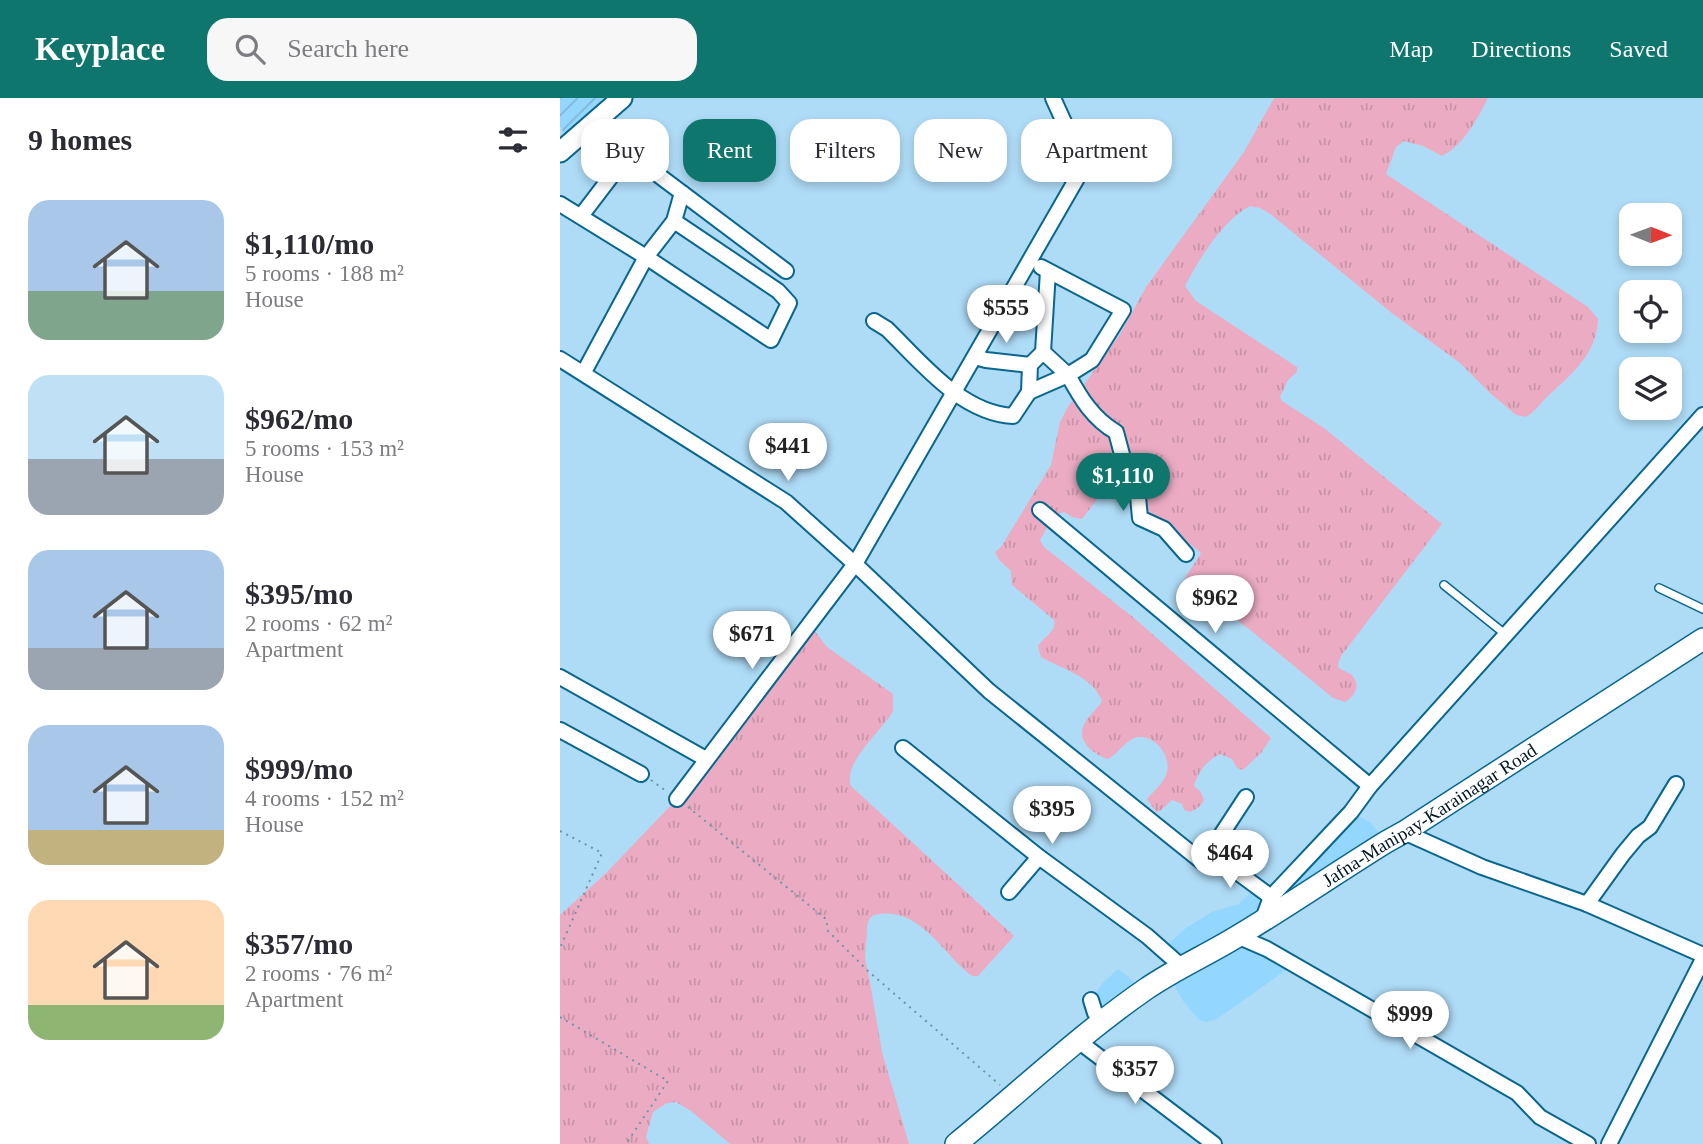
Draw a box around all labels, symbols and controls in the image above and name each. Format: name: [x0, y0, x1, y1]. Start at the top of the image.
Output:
search box: [207, 18, 697, 81]
icon: search: [231, 30, 269, 68]
text: Keyplace: [35, 31, 165, 67]
text: Search here: [287, 34, 409, 63]
text: Map: [1389, 36, 1433, 62]
text: Directions: [1471, 36, 1571, 62]
text: Saved: [1609, 36, 1668, 62]
chip: Buy: [581, 119, 669, 182]
chip: Rent: [683, 119, 776, 182]
chip: Filters: [790, 119, 900, 182]
chip: New: [914, 119, 1007, 182]
chip: Apartment: [1021, 119, 1172, 182]
icon: filters: [494, 121, 532, 159]
text: 9 homes: [28, 123, 132, 156]
north arrow: [1619, 203, 1682, 266]
map controls: [1619, 203, 1682, 420]
text: $1,110/mo: [245, 227, 374, 260]
icon: home: [84, 228, 168, 312]
text: 5 rooms · 188 m²: [245, 261, 404, 286]
button: locate: [1619, 280, 1682, 343]
pin: $555: [965, 286, 1047, 345]
text: House: [245, 287, 304, 312]
text: $555: [983, 295, 1029, 320]
button: layers: [1619, 357, 1682, 420]
text: $962/mo: [245, 402, 353, 435]
icon: home: [84, 403, 168, 487]
pin: $441: [747, 424, 829, 483]
text: $441: [765, 433, 811, 458]
text: 5 rooms · 153 m²: [245, 436, 404, 461]
pin: $1,110: [1066, 454, 1180, 513]
text: House: [245, 462, 304, 487]
text: $1,110: [1092, 463, 1154, 488]
pin: $962: [1174, 575, 1256, 635]
text: $395/mo: [245, 577, 353, 610]
icon: home: [84, 578, 168, 662]
text: $962: [1192, 585, 1238, 610]
text: 2 rooms · 62 m²: [245, 611, 392, 636]
pin: $671: [711, 612, 793, 671]
text: $671: [729, 621, 775, 646]
text: Apartment: [245, 637, 343, 662]
street label: Jafna-Manipay-Karainagar Road: [1318, 739, 1541, 891]
text: $999/mo: [245, 752, 353, 785]
icon: home: [84, 753, 168, 837]
text: 4 rooms · 152 m²: [245, 786, 404, 811]
pin: $395: [1011, 786, 1093, 846]
text: $395: [1029, 796, 1075, 821]
text: House: [245, 812, 304, 837]
pin: $464: [1189, 830, 1271, 890]
text: $464: [1207, 840, 1253, 865]
text: $357/mo: [245, 927, 353, 960]
icon: home: [84, 928, 168, 1012]
text: 2 rooms · 76 m²: [245, 961, 392, 986]
text: Apartment: [245, 987, 343, 1012]
pin: $999: [1369, 992, 1451, 1051]
text: $999: [1387, 1001, 1433, 1026]
pin: $357: [1094, 1046, 1176, 1106]
text: $357: [1112, 1056, 1158, 1081]

